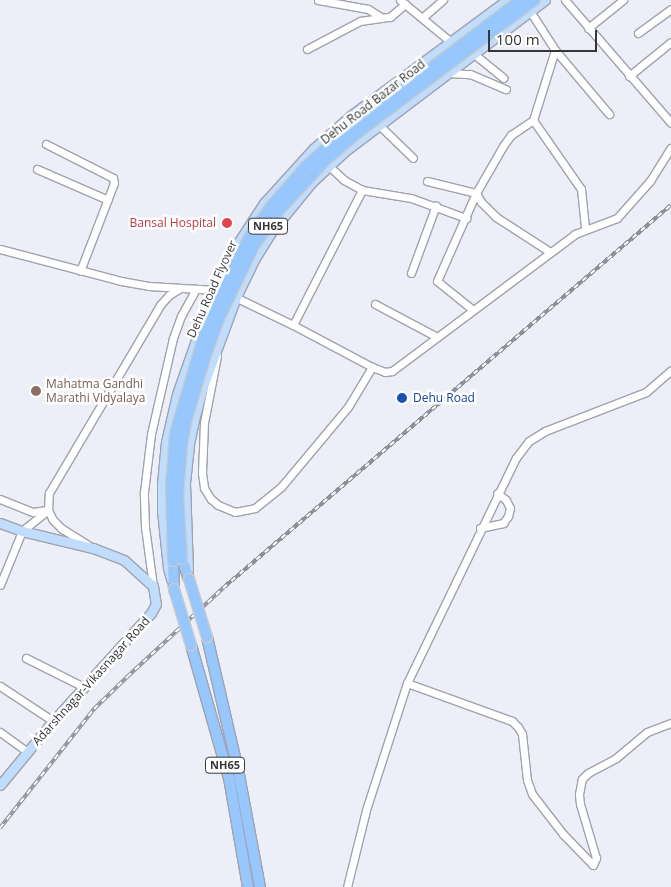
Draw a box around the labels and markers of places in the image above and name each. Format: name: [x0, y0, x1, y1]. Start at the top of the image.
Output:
place label: Bansal Hospital: [130, 216, 216, 230]
marker: Bansal Hospital: [220, 216, 234, 230]
place label: Mahatma Gandhi Marathi Vidyalaya: [46, 377, 145, 405]
marker: Mahatma Gandhi Marathi Vidyalaya: [30, 385, 42, 397]
marker: Dehu Road: [395, 391, 409, 405]
place label: Dehu Road: [413, 391, 475, 405]

